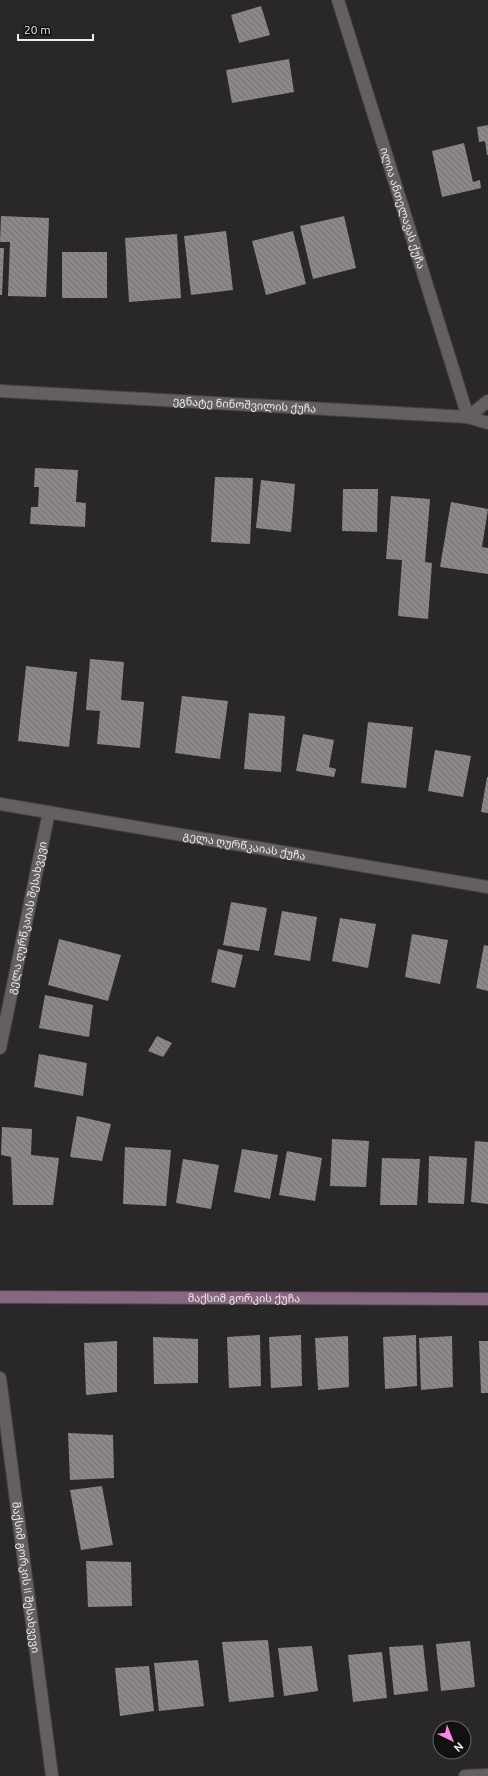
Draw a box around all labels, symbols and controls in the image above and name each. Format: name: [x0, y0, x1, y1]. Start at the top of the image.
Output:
scale bar: [18, 16, 93, 42]
text: 20 m: [24, 23, 51, 36]
street label: ილია ანთელავას ქუჩა: [378, 146, 427, 270]
street label: ეგნატე ნინოშვილის ქუჩა: [172, 395, 317, 415]
street label: გელა ღურწკაიას ქუჩა: [182, 829, 307, 862]
street label: გელა ღურწკაიას შესახვევი: [5, 840, 49, 996]
street label: მაქსიმ გორკის ქუჩა: [188, 1292, 300, 1305]
street label: მაქსიმ გორკის II შესახვევი: [10, 1501, 42, 1654]
north arrow: [432, 1720, 472, 1760]
text: N: [452, 1740, 466, 1755]

